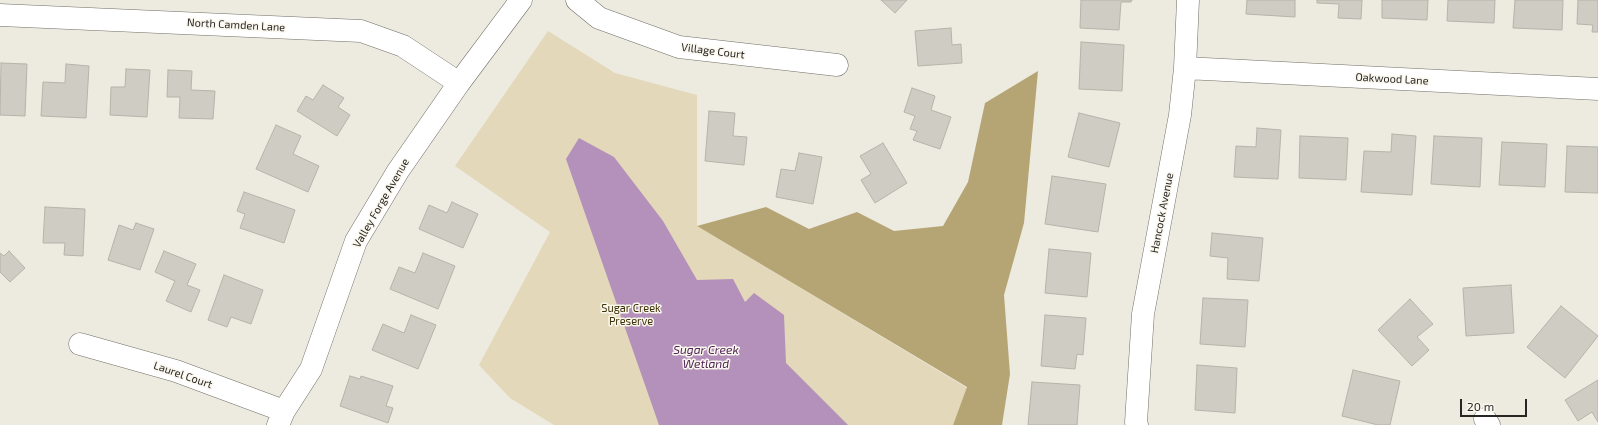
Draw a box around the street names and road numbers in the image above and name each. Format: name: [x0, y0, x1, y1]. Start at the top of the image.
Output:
street label: North Camden Lane: [187, 16, 285, 34]
street label: Village Court: [681, 41, 745, 61]
street label: Oakwood Lane: [1355, 70, 1429, 88]
street label: Valley Forge Avenue: [350, 156, 412, 250]
street label: Hancock Avenue: [1148, 172, 1176, 254]
street label: Laurel Court: [152, 359, 214, 391]

